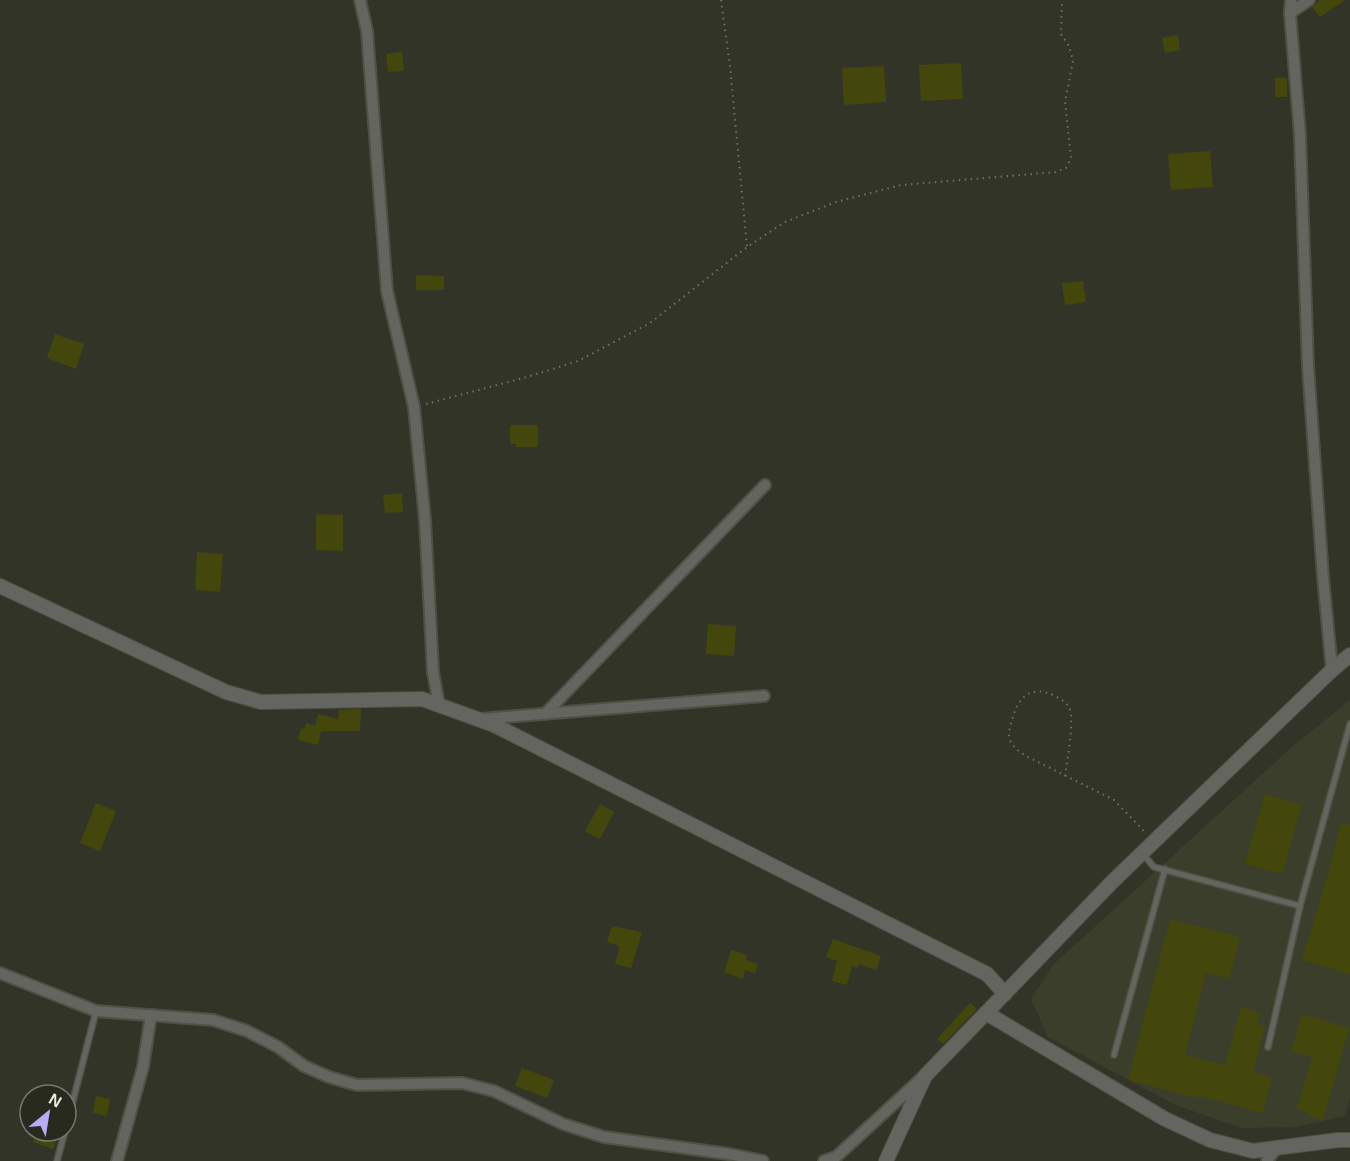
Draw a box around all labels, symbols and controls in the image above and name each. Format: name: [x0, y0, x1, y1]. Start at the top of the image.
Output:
north arrow: [18, 1083, 78, 1143]
text: N: [46, 1090, 65, 1111]

